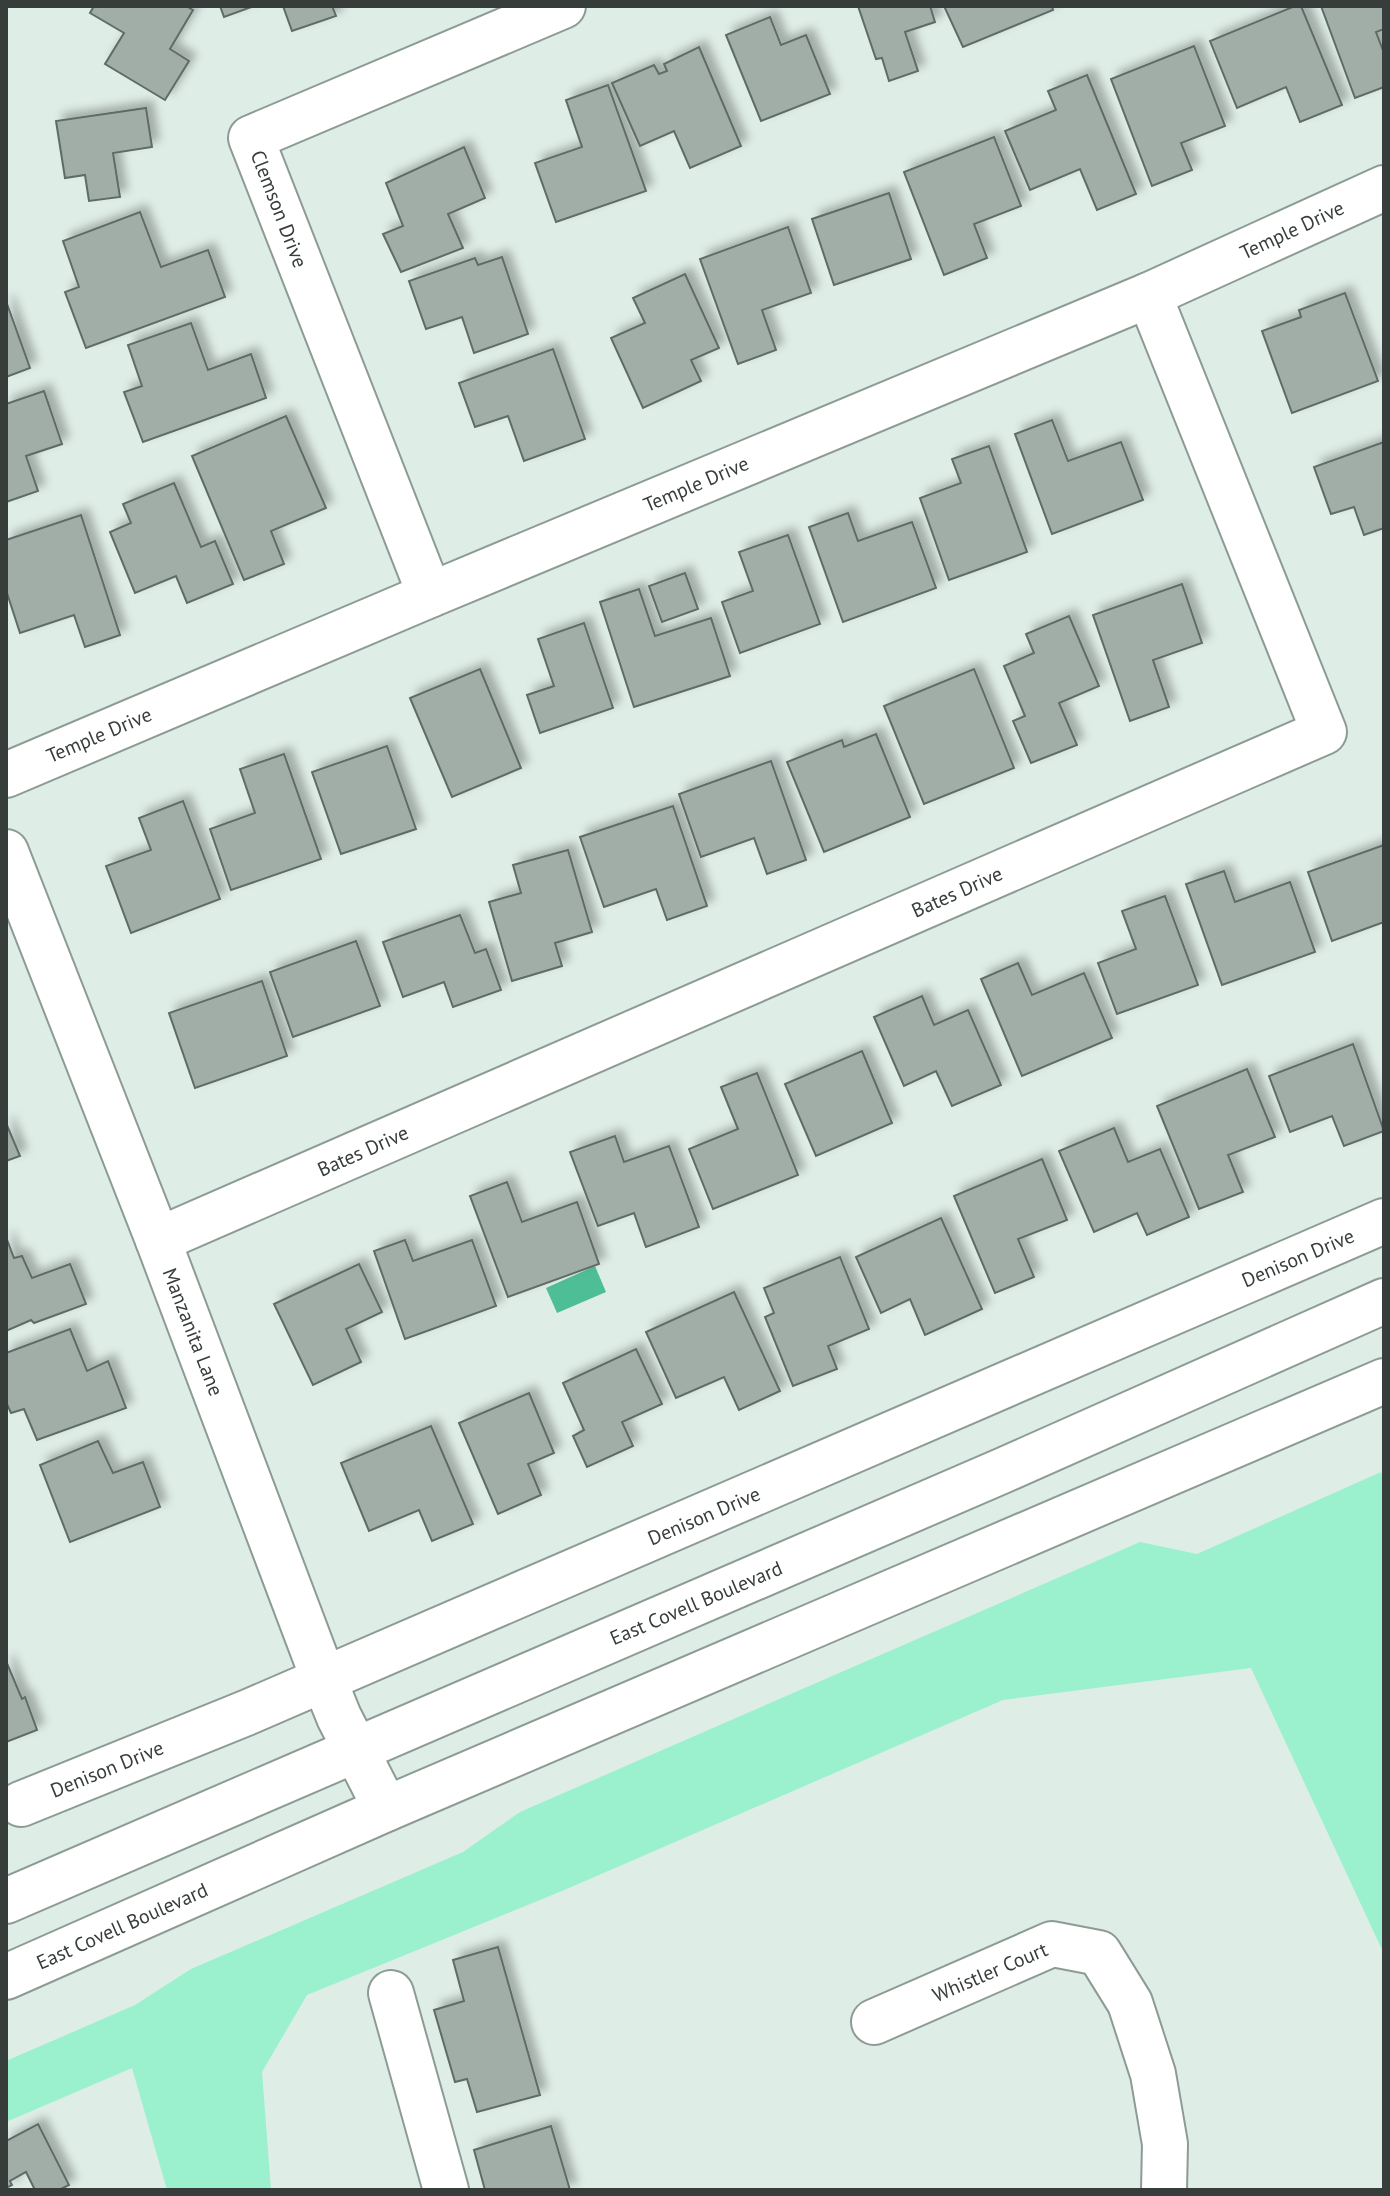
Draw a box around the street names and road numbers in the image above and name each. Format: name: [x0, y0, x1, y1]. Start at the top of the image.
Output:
street label: Clemson Drive: [245, 147, 313, 271]
street label: Temple Drive: [1236, 195, 1348, 265]
street label: Temple Drive: [639, 450, 753, 518]
street label: Temple Drive: [42, 701, 156, 769]
street label: Bates Drive: [907, 860, 1007, 924]
street label: Bates Drive: [313, 1119, 413, 1183]
street label: Denison Drive: [1238, 1223, 1358, 1293]
street label: Manzanita Lane: [157, 1264, 229, 1400]
street label: Denison Drive: [644, 1481, 764, 1551]
street label: East Covell Boulevard: [606, 1555, 786, 1651]
street label: Denison Drive: [47, 1735, 167, 1803]
street label: East Covell Boulevard: [32, 1877, 212, 1975]
street label: Whistler Court: [928, 1936, 1052, 2008]

